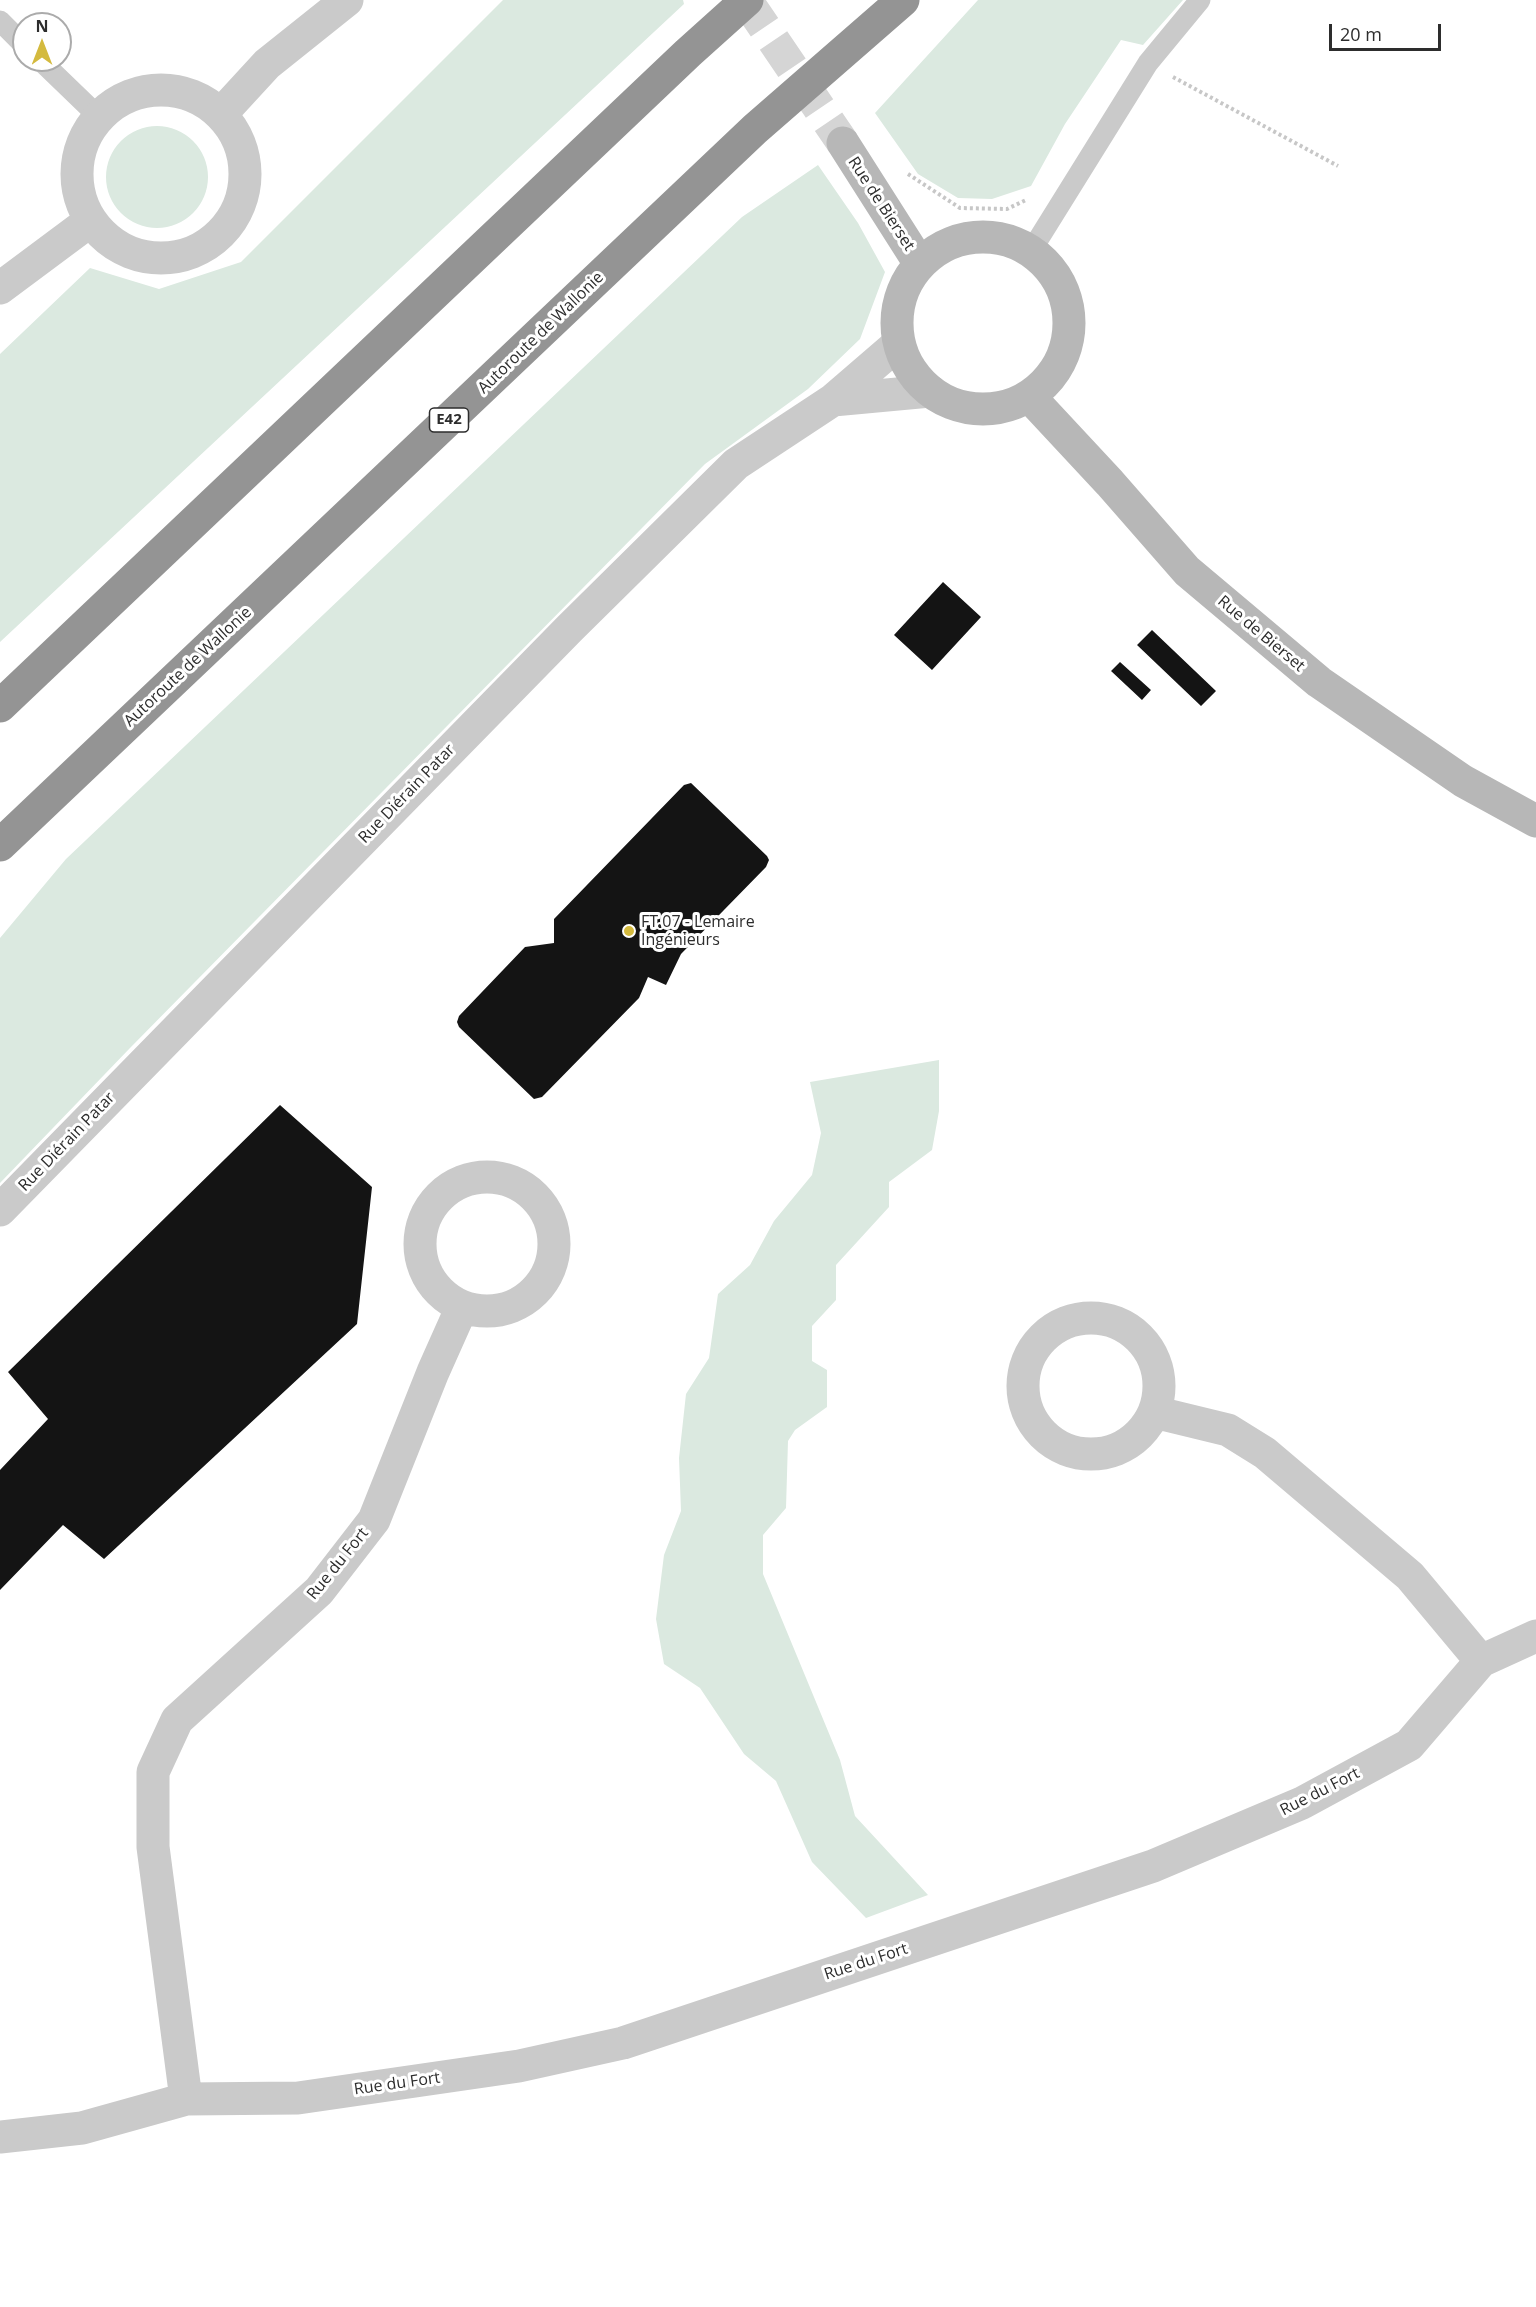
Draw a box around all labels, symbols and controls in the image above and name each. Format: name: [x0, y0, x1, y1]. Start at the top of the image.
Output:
north arrow: [12, 12, 72, 72]
scale bar: [1332, 12, 1444, 50]
text: N: [35, 15, 49, 37]
text: 20 m: [1340, 22, 1382, 46]
street label: Rue de Bierset: [844, 153, 918, 255]
street label: Autoroute de Wallonie: [474, 268, 608, 398]
road number: E42: [430, 408, 468, 432]
street label: Rue de Bierset: [1213, 592, 1309, 676]
street label: Autoroute de Wallonie: [120, 603, 256, 731]
street label: Rue Diérain Patar: [355, 740, 459, 848]
place label: FT.07 - Lemaire Ingénieurs: [641, 912, 755, 950]
marker: FT.07 - Lemaire Ingénieurs: [622, 924, 636, 938]
street label: Rue Diérain Patar: [15, 1088, 119, 1196]
street label: Rue du Fort: [303, 1524, 373, 1604]
street label: Rue du Fort: [1277, 1764, 1363, 1820]
street label: Rue du Fort: [822, 1939, 910, 1985]
street label: Rue du Fort: [353, 2068, 441, 2100]

